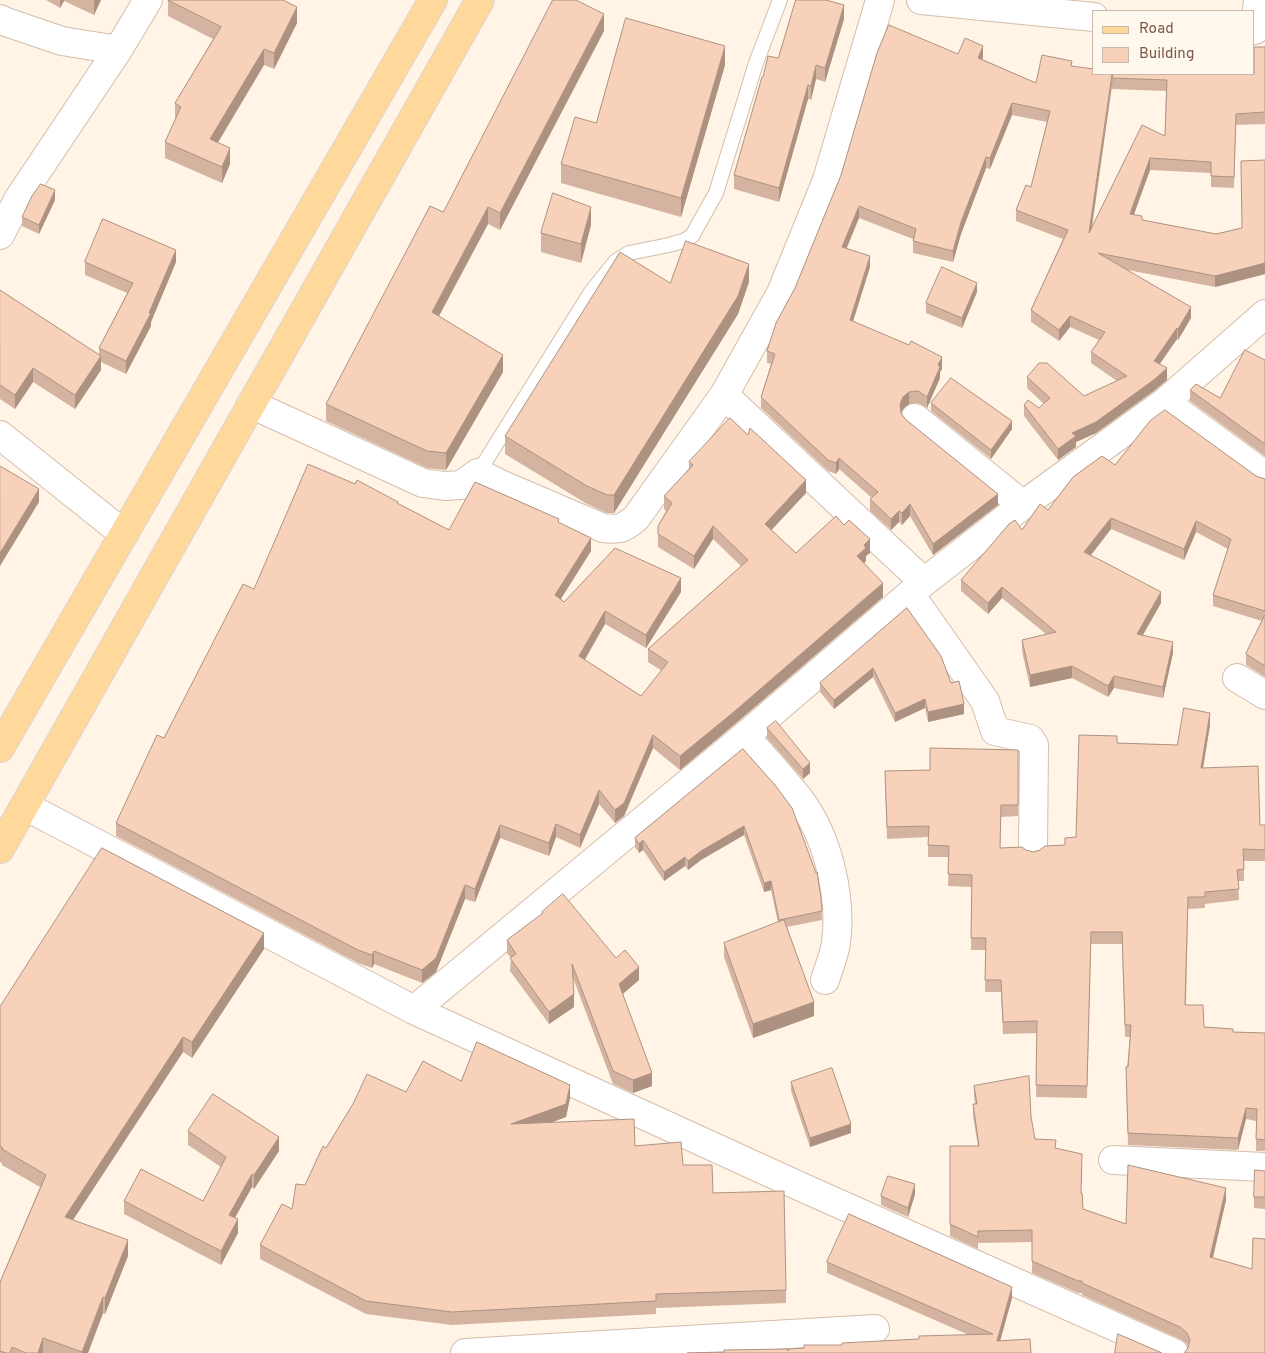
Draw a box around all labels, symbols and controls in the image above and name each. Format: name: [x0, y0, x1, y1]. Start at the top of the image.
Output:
legend: [1092, 10, 1255, 75]
text: Road: [1139, 20, 1174, 39]
text: Building: [1139, 45, 1194, 64]

